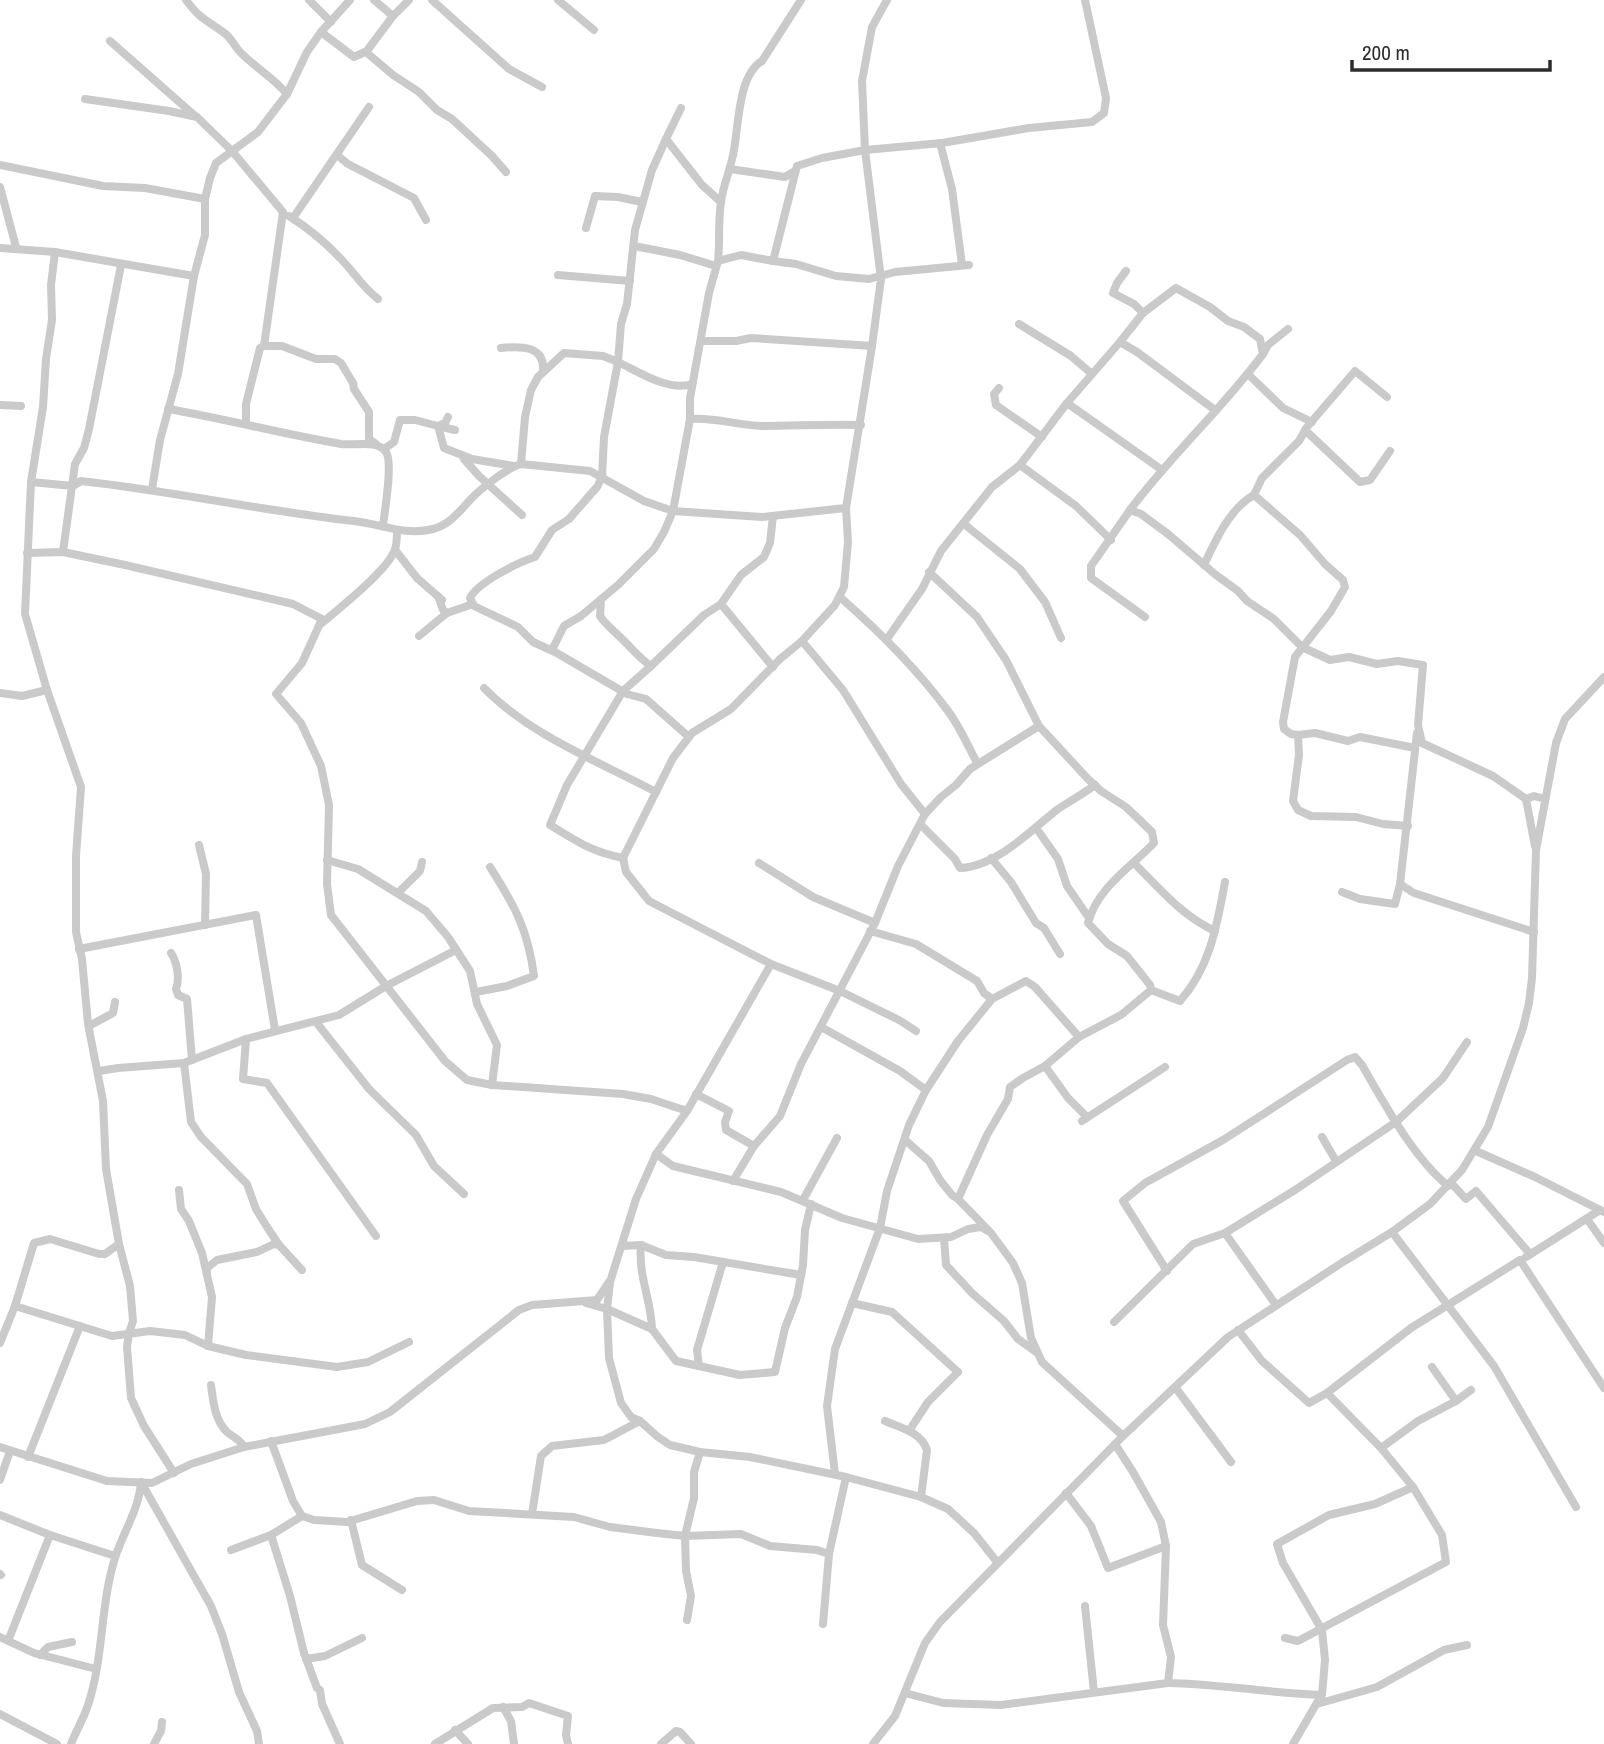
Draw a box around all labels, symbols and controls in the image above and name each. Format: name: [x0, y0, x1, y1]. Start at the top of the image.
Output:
scale bar: [1352, 28, 1550, 72]
text: 200 m: [1362, 38, 1410, 67]

